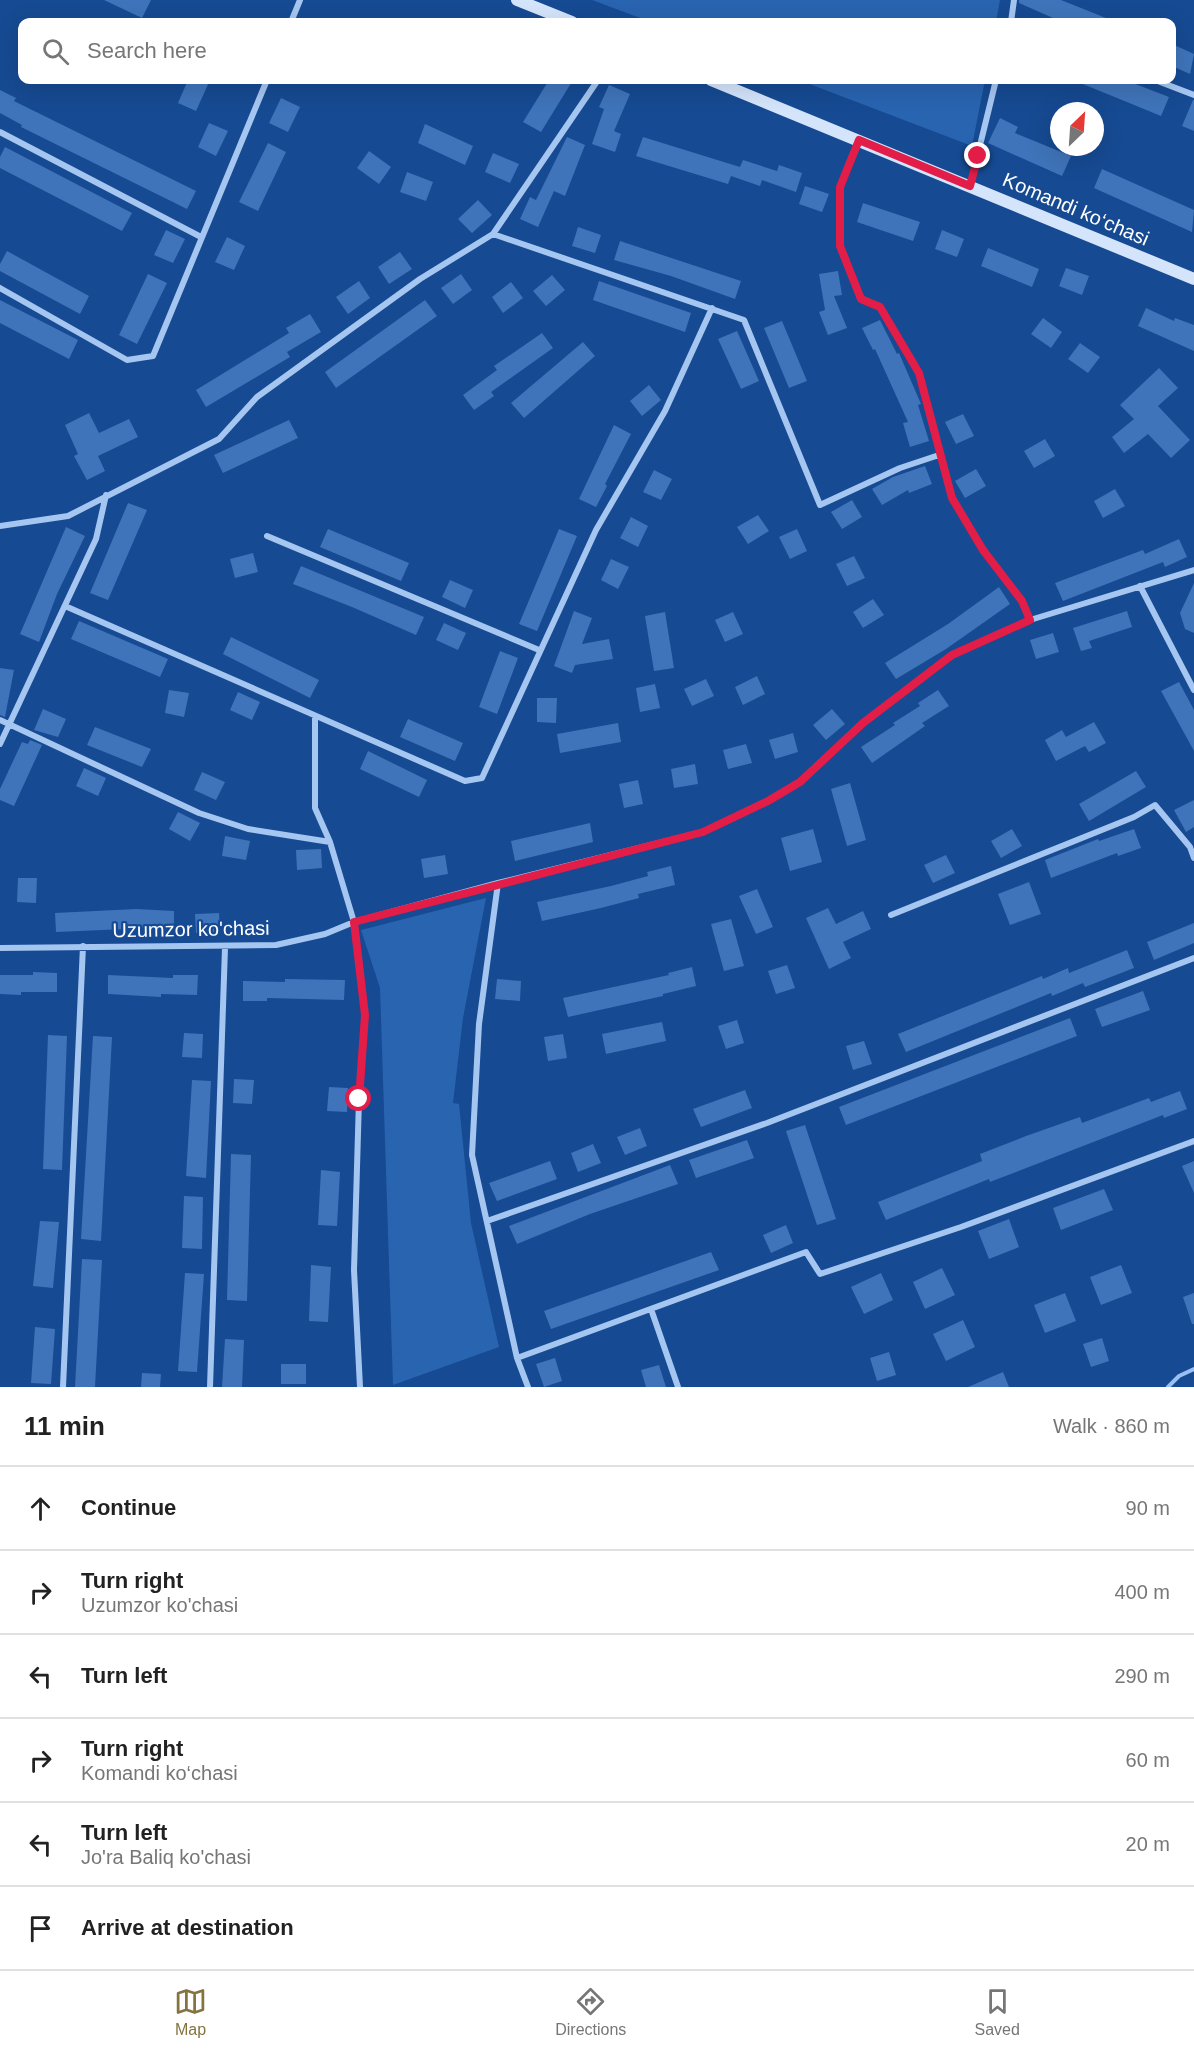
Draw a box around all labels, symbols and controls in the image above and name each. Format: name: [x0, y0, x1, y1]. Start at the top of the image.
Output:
search box: [18, 18, 1176, 84]
icon: search: [39, 35, 72, 68]
text: Search here: [87, 38, 207, 63]
north arrow: [1050, 102, 1104, 156]
route end: [964, 142, 990, 168]
street label: Komandi ko‘chasi: [1000, 168, 1152, 250]
street label: Uzumzor ko'chasi: [112, 917, 270, 941]
route start: [345, 1085, 371, 1111]
text: 11 min: [24, 1411, 105, 1441]
text: Walk · 860 m: [1053, 1415, 1170, 1437]
icon: ahead: [24, 1492, 57, 1525]
text: Continue: [81, 1495, 176, 1520]
text: 90 m: [1126, 1497, 1170, 1519]
text: Turn right: [81, 1568, 183, 1593]
icon: right: [24, 1576, 57, 1609]
text: 400 m: [1114, 1581, 1170, 1603]
text: Uzumzor ko'chasi: [81, 1594, 238, 1616]
icon: left: [24, 1660, 57, 1693]
text: Turn left: [81, 1663, 167, 1688]
text: 290 m: [1114, 1665, 1170, 1687]
text: Turn right: [81, 1736, 183, 1761]
icon: right: [24, 1744, 57, 1777]
text: 60 m: [1126, 1749, 1170, 1771]
text: Komandi ko‘chasi: [81, 1762, 238, 1784]
text: Turn left: [81, 1820, 167, 1845]
icon: left: [24, 1828, 57, 1861]
text: 20 m: [1126, 1833, 1170, 1855]
text: Jo'ra Baliq ko'chasi: [81, 1846, 251, 1868]
icon: arrive: [24, 1912, 57, 1945]
text: Arrive at destination: [81, 1915, 294, 1940]
tab: Map: [174, 1985, 207, 2039]
tab: Directions: [555, 1985, 626, 2039]
tab: Saved: [975, 1985, 1020, 2039]

